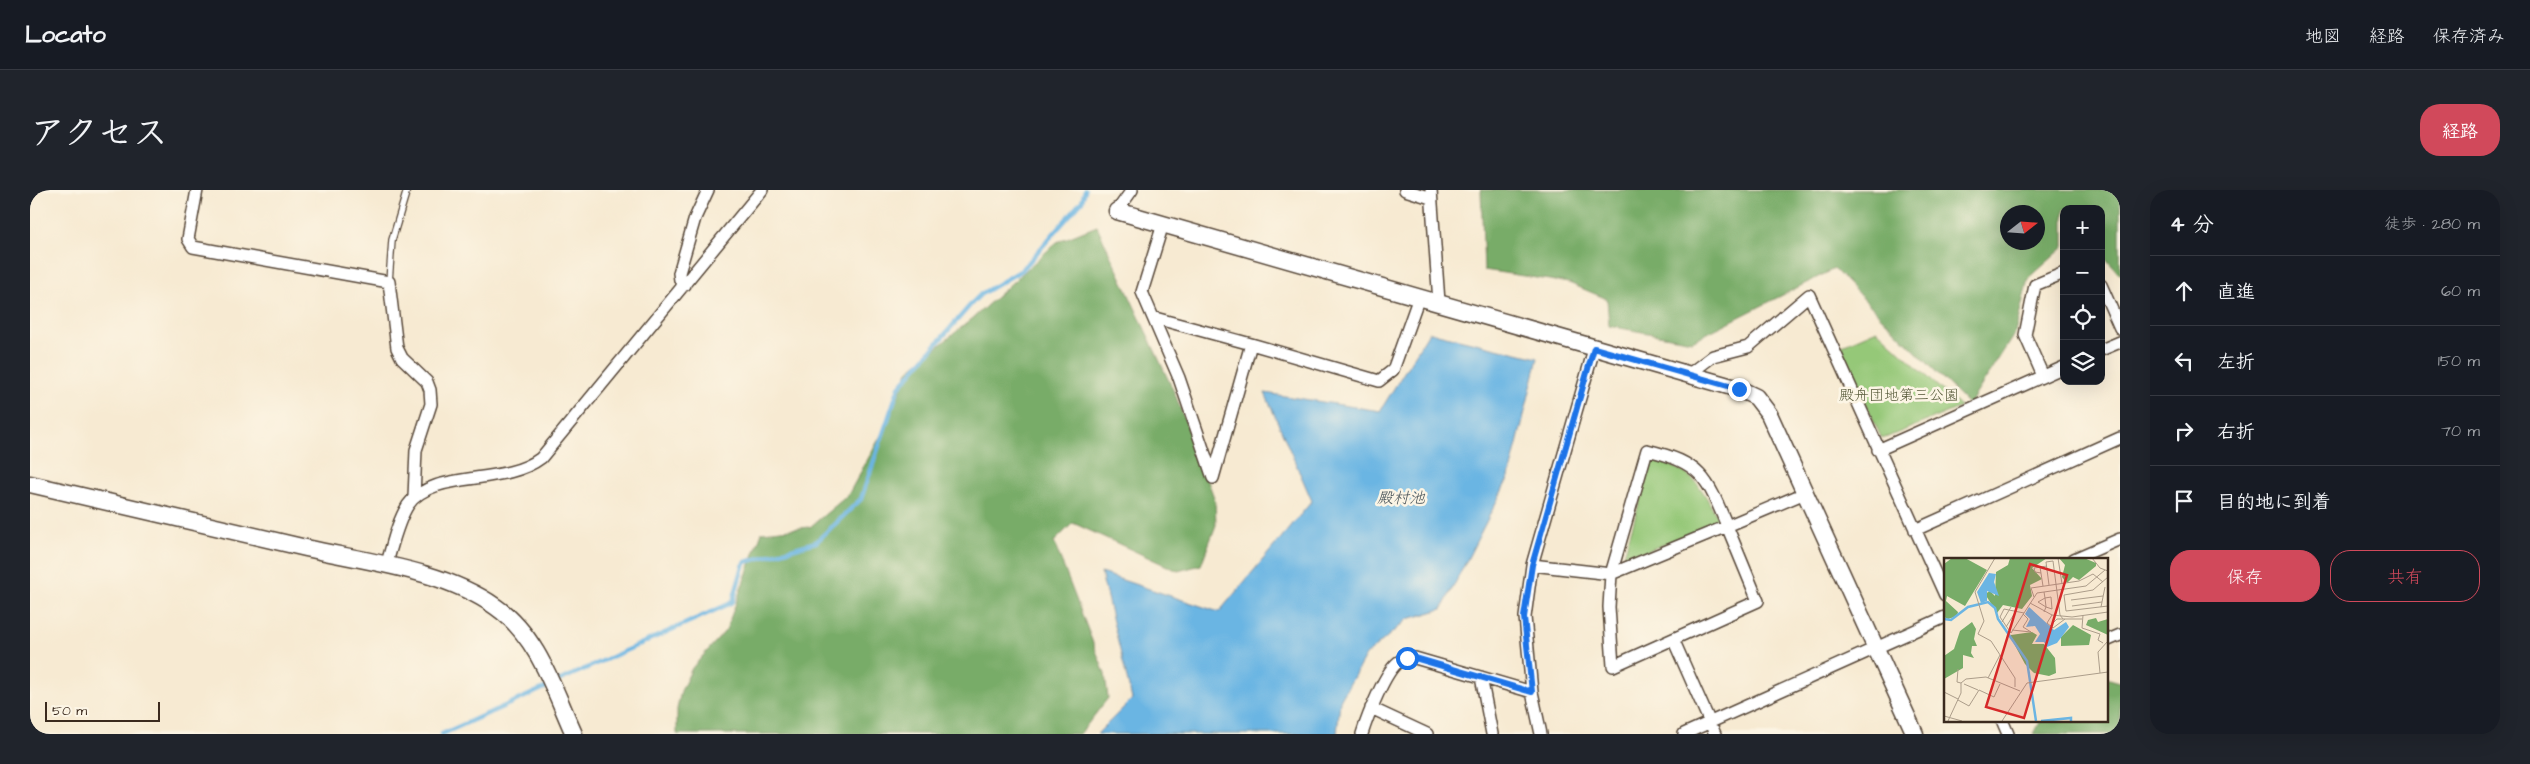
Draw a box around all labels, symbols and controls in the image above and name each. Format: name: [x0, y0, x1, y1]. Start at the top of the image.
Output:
text: Locato: [25, 18, 106, 52]
text: 地図: [2305, 24, 2341, 49]
text: 経路: [2369, 24, 2405, 49]
text: 保存済み: [2433, 24, 2505, 49]
button: 経路: [2420, 104, 2500, 156]
text: アクセス: [30, 109, 168, 158]
north arrow: [2000, 205, 2045, 250]
map controls: [2060, 205, 2105, 385]
button: +: [2060, 205, 2105, 250]
text: 4 分: [2170, 210, 2214, 239]
text: 徒歩 · 280 m: [2384, 213, 2480, 235]
button: −: [2060, 250, 2105, 295]
icon: ahead: [2170, 277, 2198, 305]
text: 直進: [2217, 279, 2255, 306]
text: 60 m: [2441, 280, 2480, 302]
button: locate: [2060, 295, 2105, 340]
button: layers: [2060, 340, 2105, 385]
icon: left: [2170, 347, 2198, 375]
text: 左折: [2217, 349, 2255, 376]
text: 150 m: [2438, 350, 2480, 372]
route end: [1728, 378, 1751, 401]
park label: 殿舟団地第三公園: [1839, 385, 1959, 406]
icon: right: [2170, 417, 2198, 445]
text: 右折: [2217, 419, 2255, 446]
text: 70 m: [2441, 420, 2480, 442]
water label: 殿村池: [1377, 487, 1426, 509]
icon: arrive: [2170, 487, 2198, 515]
text: 目的地に到着: [2217, 489, 2331, 516]
button: 保存: [2170, 550, 2320, 602]
button: 共有: [2330, 550, 2480, 602]
inset map: [1944, 558, 2108, 722]
route start: [1396, 647, 1419, 670]
scale bar: [45, 699, 160, 722]
text: 50 m: [52, 701, 87, 721]

